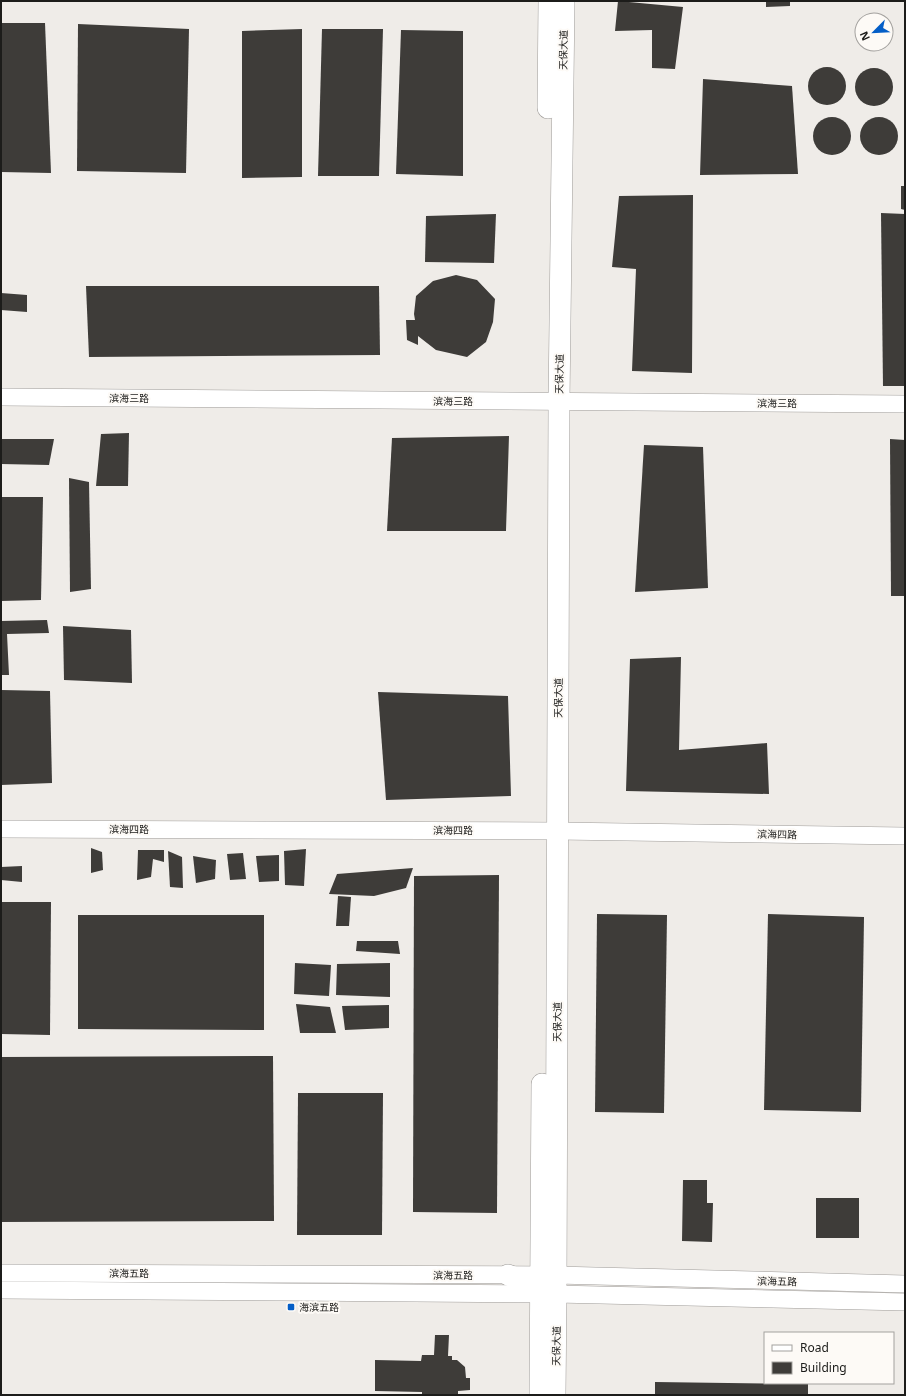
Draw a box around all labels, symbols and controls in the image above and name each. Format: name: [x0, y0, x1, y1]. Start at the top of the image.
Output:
north arrow: [854, 12, 894, 52]
text: N: [856, 29, 873, 43]
street label: 天保大道: [556, 30, 570, 70]
street label: 天保大道: [552, 354, 566, 394]
street label: 滨海三路: [109, 391, 149, 405]
street label: 滨海三路: [433, 394, 473, 408]
street label: 滨海三路: [757, 396, 797, 410]
street label: 天保大道: [551, 678, 565, 718]
street label: 滨海四路: [109, 822, 149, 836]
street label: 滨海四路: [433, 823, 473, 837]
street label: 滨海四路: [757, 827, 797, 841]
street label: 天保大道: [550, 1002, 564, 1042]
street label: 滨海五路: [109, 1266, 149, 1280]
street label: 滨海五路: [433, 1268, 473, 1282]
street label: 滨海五路: [757, 1274, 797, 1288]
place label: 海滨五路: [299, 1300, 339, 1314]
marker: 海滨五路: [286, 1302, 296, 1312]
street label: 天保大道: [549, 1326, 563, 1366]
legend: [764, 1332, 894, 1384]
text: Road: [800, 1339, 829, 1356]
text: Building: [800, 1359, 847, 1376]

